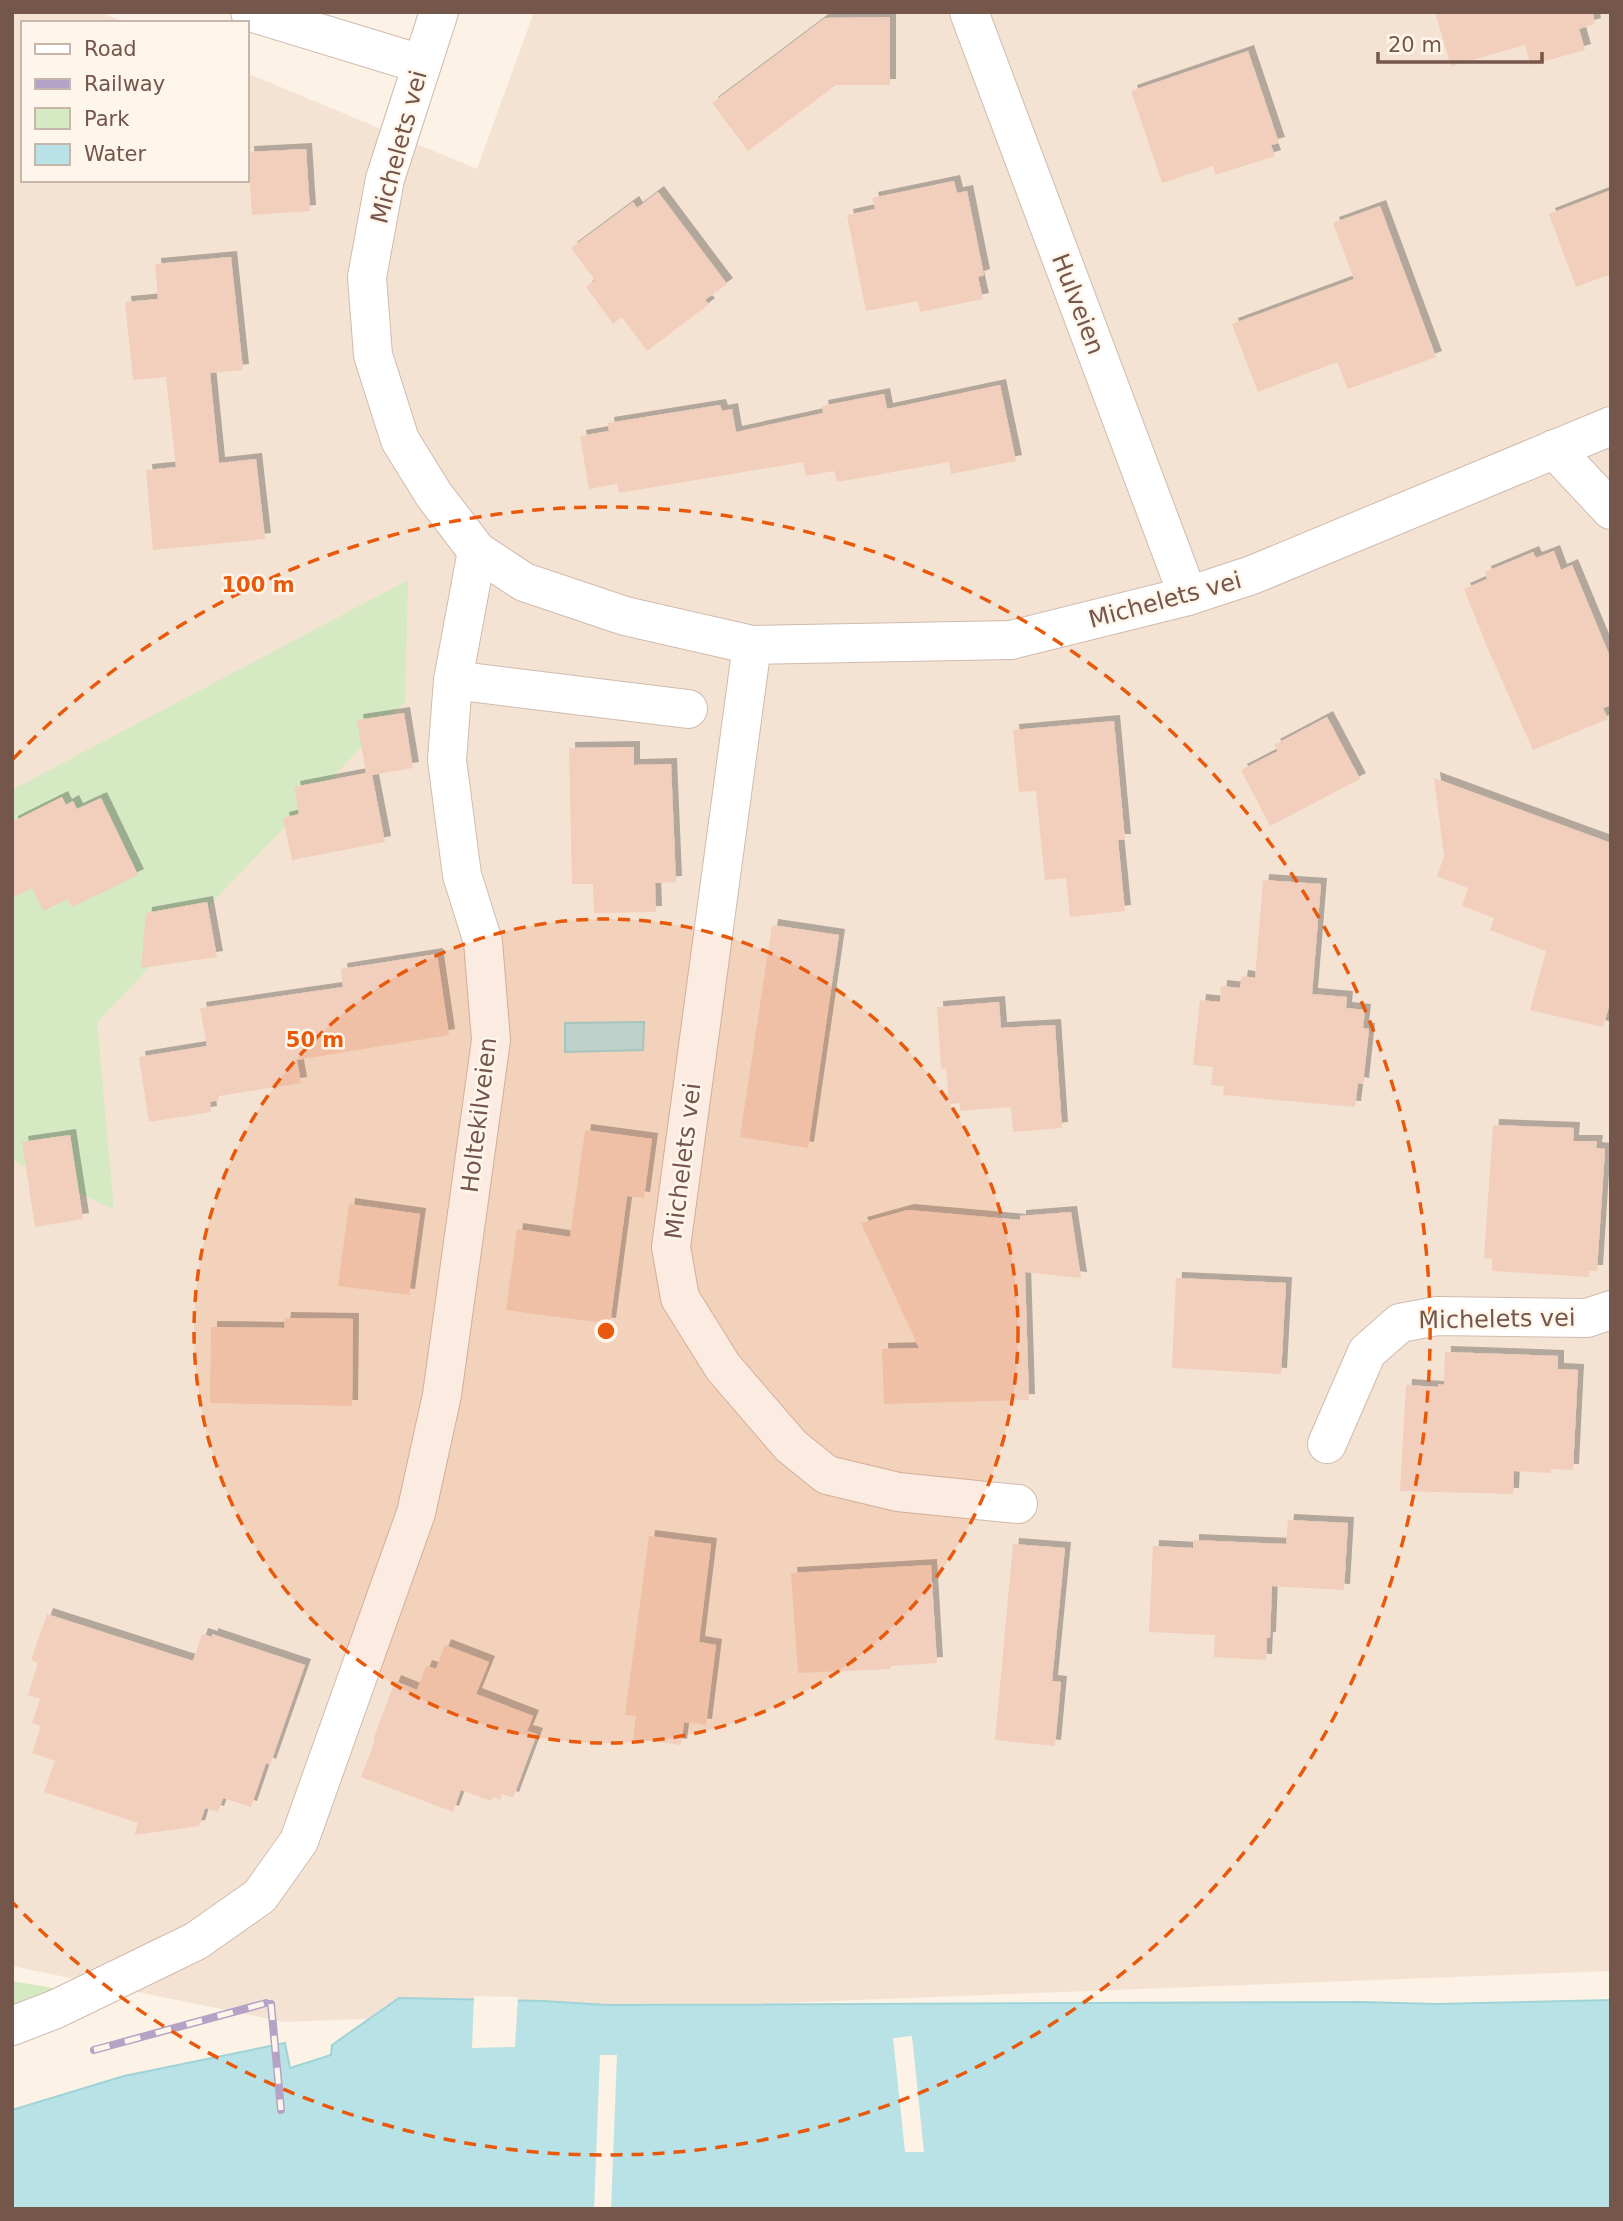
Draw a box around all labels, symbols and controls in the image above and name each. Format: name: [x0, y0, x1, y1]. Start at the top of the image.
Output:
legend: [21, 21, 248, 182]
scale bar: [1378, 21, 1542, 65]
text: 20 m: [1388, 33, 1442, 57]
text: Road: [84, 37, 137, 61]
street label: Michelets vei: [365, 67, 433, 227]
text: Railway: [84, 72, 165, 96]
text: Park: [84, 107, 130, 131]
text: Water: [84, 142, 146, 166]
street label: Hulveien: [1046, 250, 1110, 358]
street label: Michelets vei: [1085, 566, 1245, 634]
text: 100 m: [221, 573, 295, 597]
text: 50 m: [286, 1028, 344, 1052]
street label: Holtekilveien: [456, 1036, 502, 1194]
street label: Michelets vei: [660, 1081, 706, 1241]
street label: Michelets vei: [1418, 1304, 1576, 1334]
centre of rings: [594, 1319, 618, 1343]

